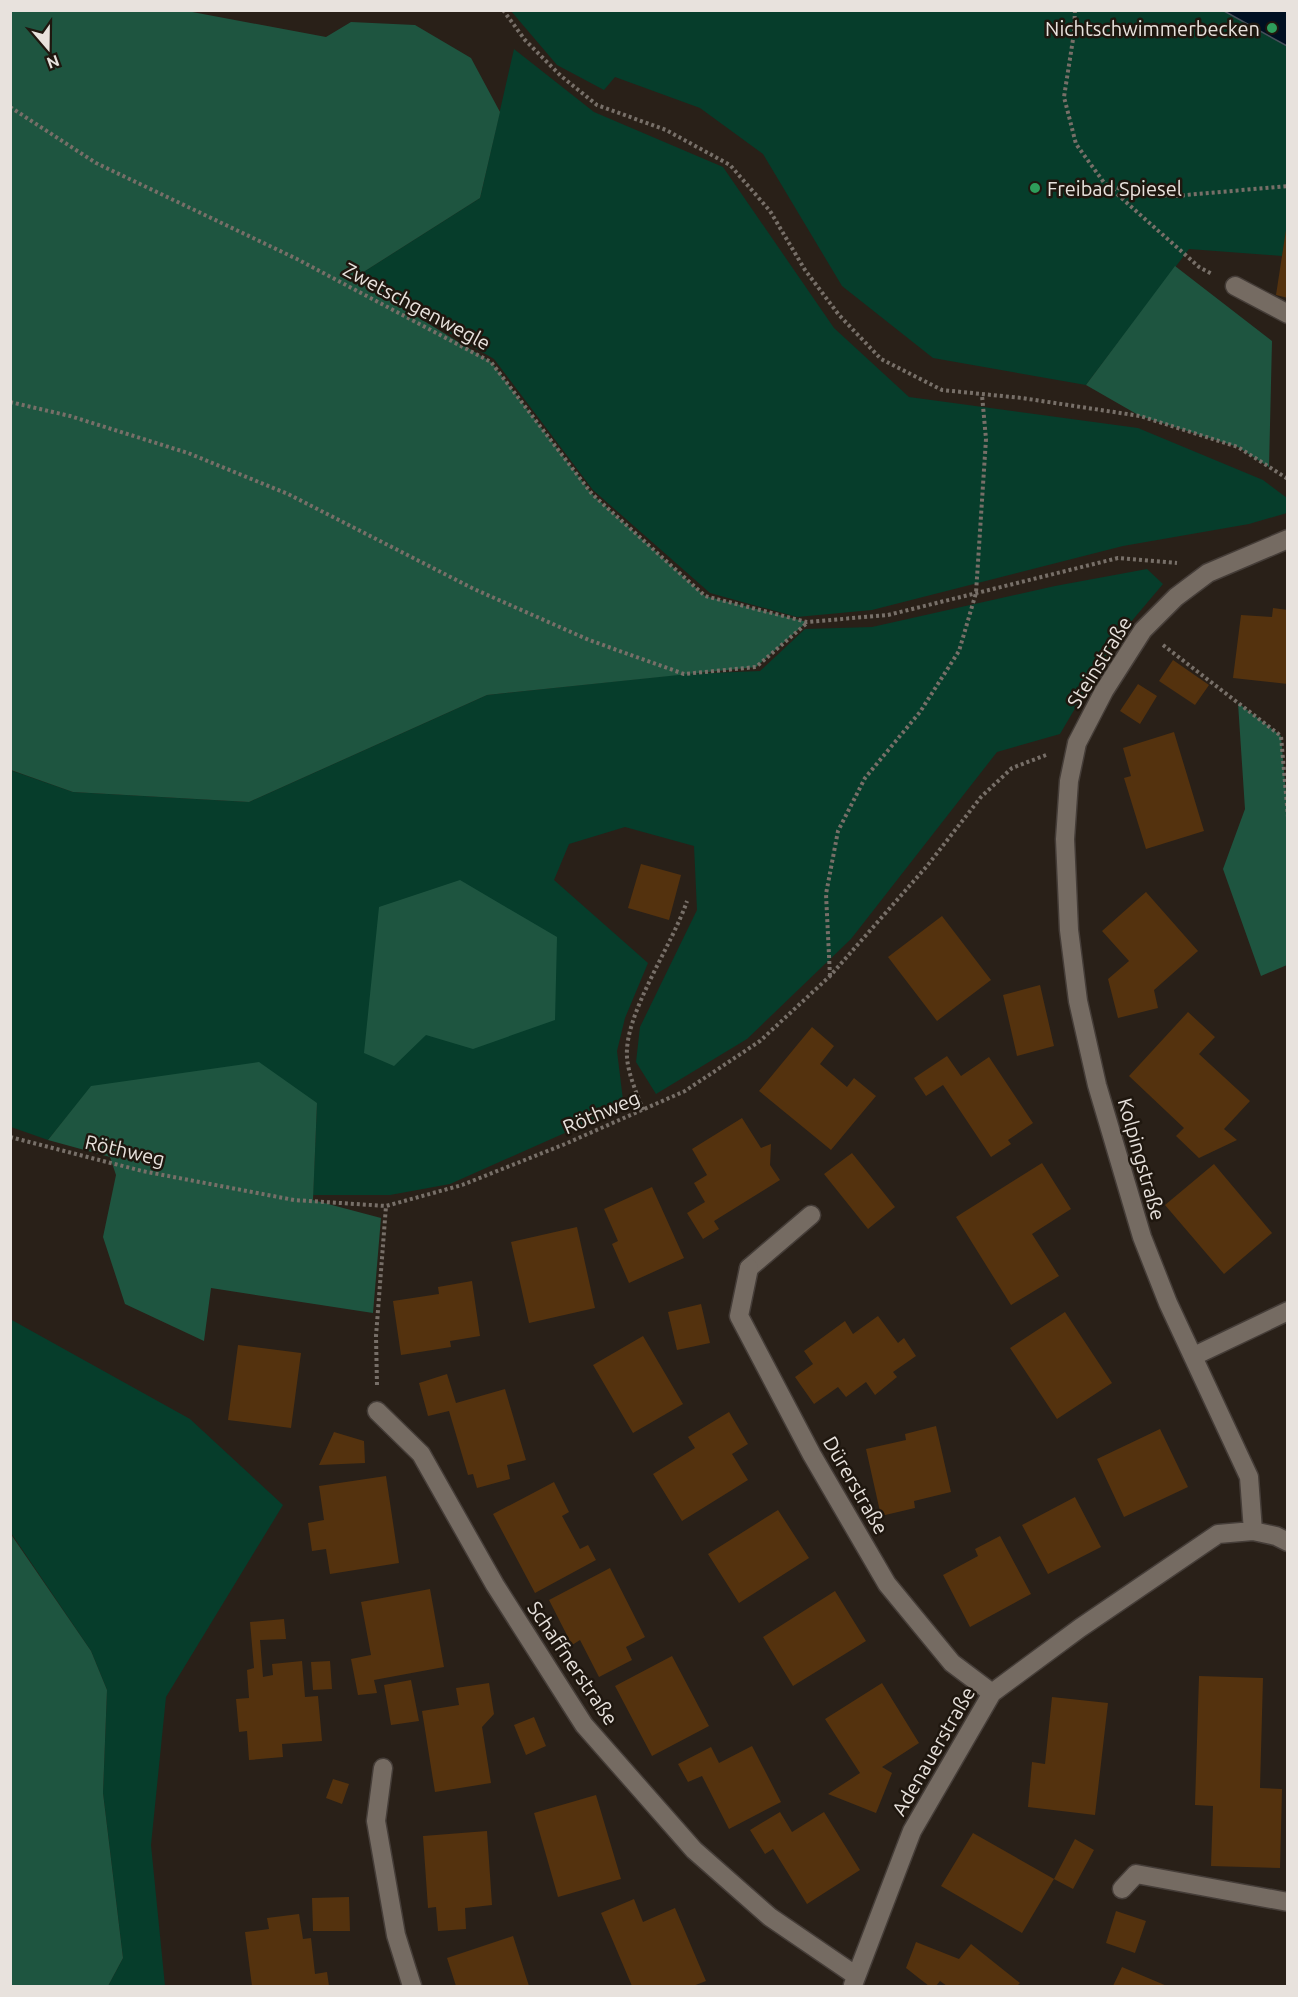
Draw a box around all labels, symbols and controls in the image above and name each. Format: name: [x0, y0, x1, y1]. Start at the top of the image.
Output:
place label: Nichtschwimmerbecken: [1045, 17, 1260, 40]
north arrow: [18, 18, 78, 78]
marker: Nichtschwimmerbecken: [1265, 21, 1279, 35]
text: N: [44, 52, 62, 73]
place label: Freibad Spiesel: [1047, 177, 1182, 200]
marker: Freibad Spiesel: [1028, 181, 1042, 195]
street label: Zwetschgenwegle: [340, 258, 494, 354]
street label: Steinstraße: [1062, 612, 1136, 712]
street label: Röthweg: [559, 1086, 643, 1138]
street label: Kolpingstraße: [1114, 1095, 1170, 1223]
street label: Röthweg: [83, 1130, 167, 1170]
street label: Dürerstraße: [819, 1432, 893, 1538]
street label: Schaffnerstraße: [523, 1597, 623, 1729]
street label: Adenauerstraße: [887, 1682, 979, 1820]

